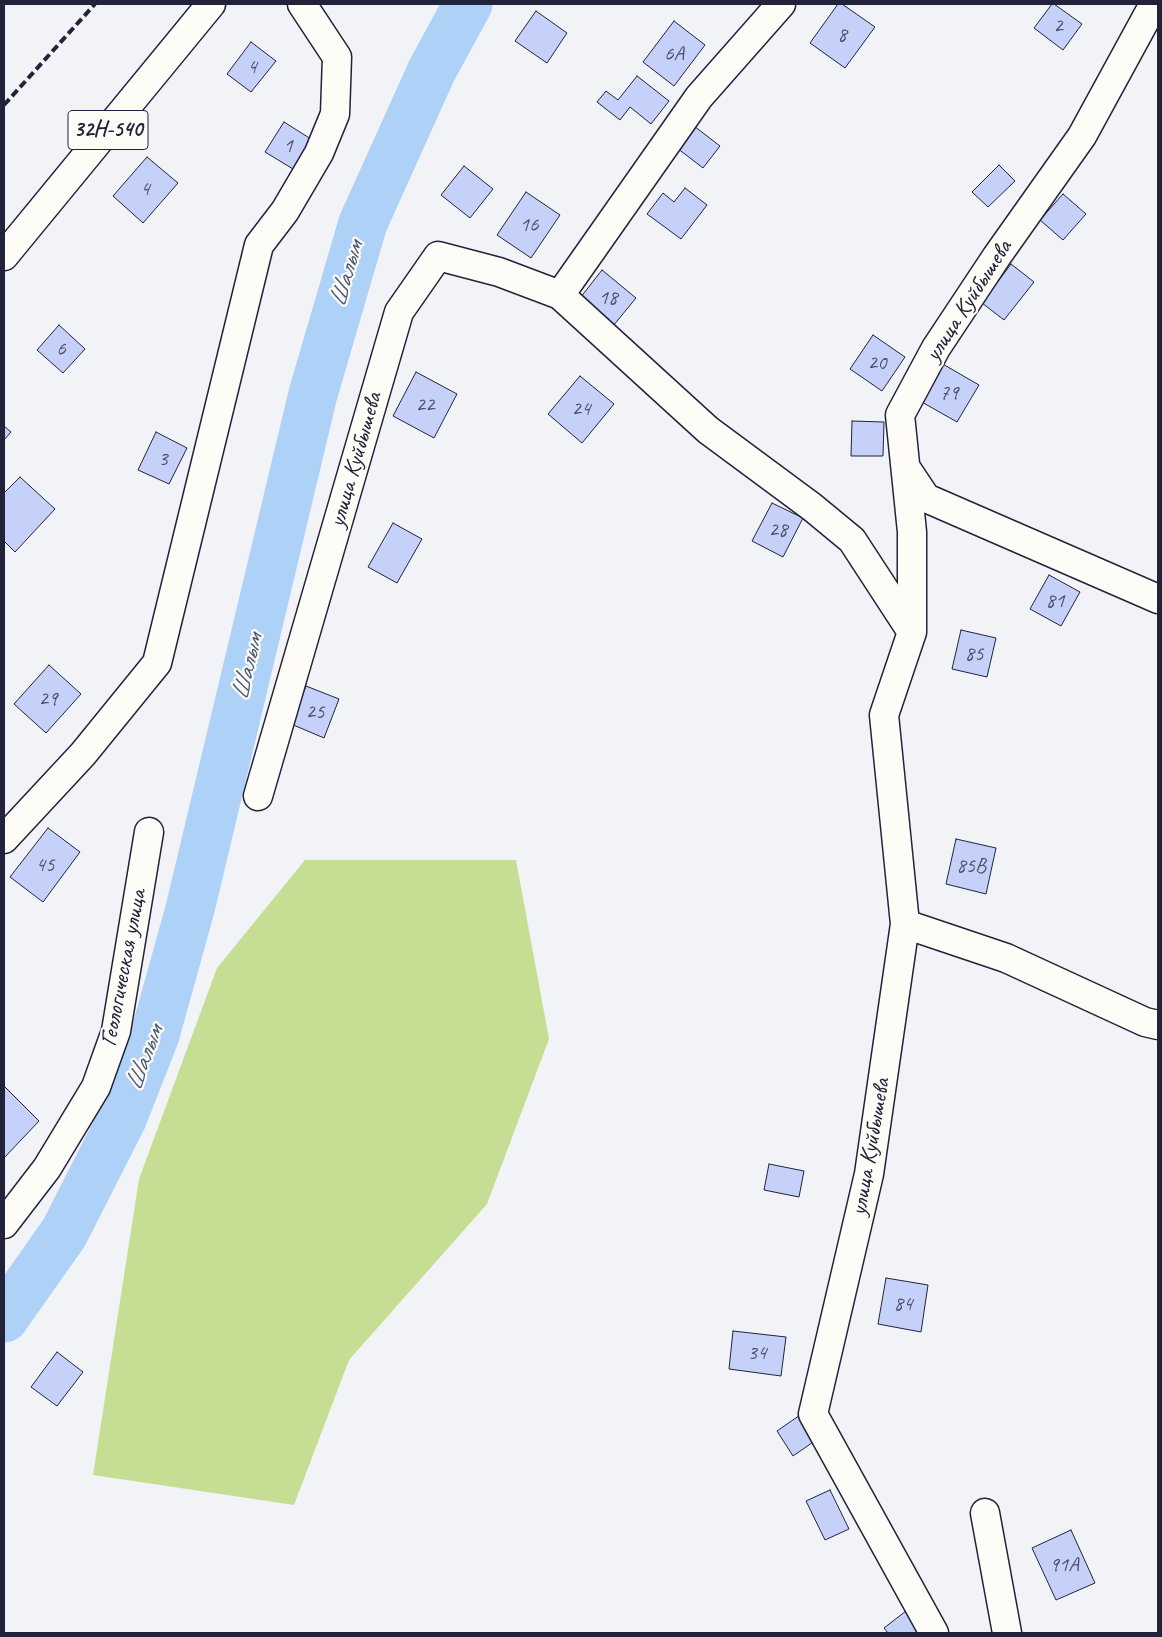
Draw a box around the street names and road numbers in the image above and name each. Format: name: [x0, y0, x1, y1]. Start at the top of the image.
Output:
road number: 32Н-540: [68, 110, 148, 150]
street label: улица Куйбышева: [919, 235, 1019, 367]
street label: улица Куйбышева: [323, 389, 389, 531]
street label: Геологическая улица: [95, 887, 153, 1049]
street label: улица Куйбышева: [845, 1076, 897, 1218]

